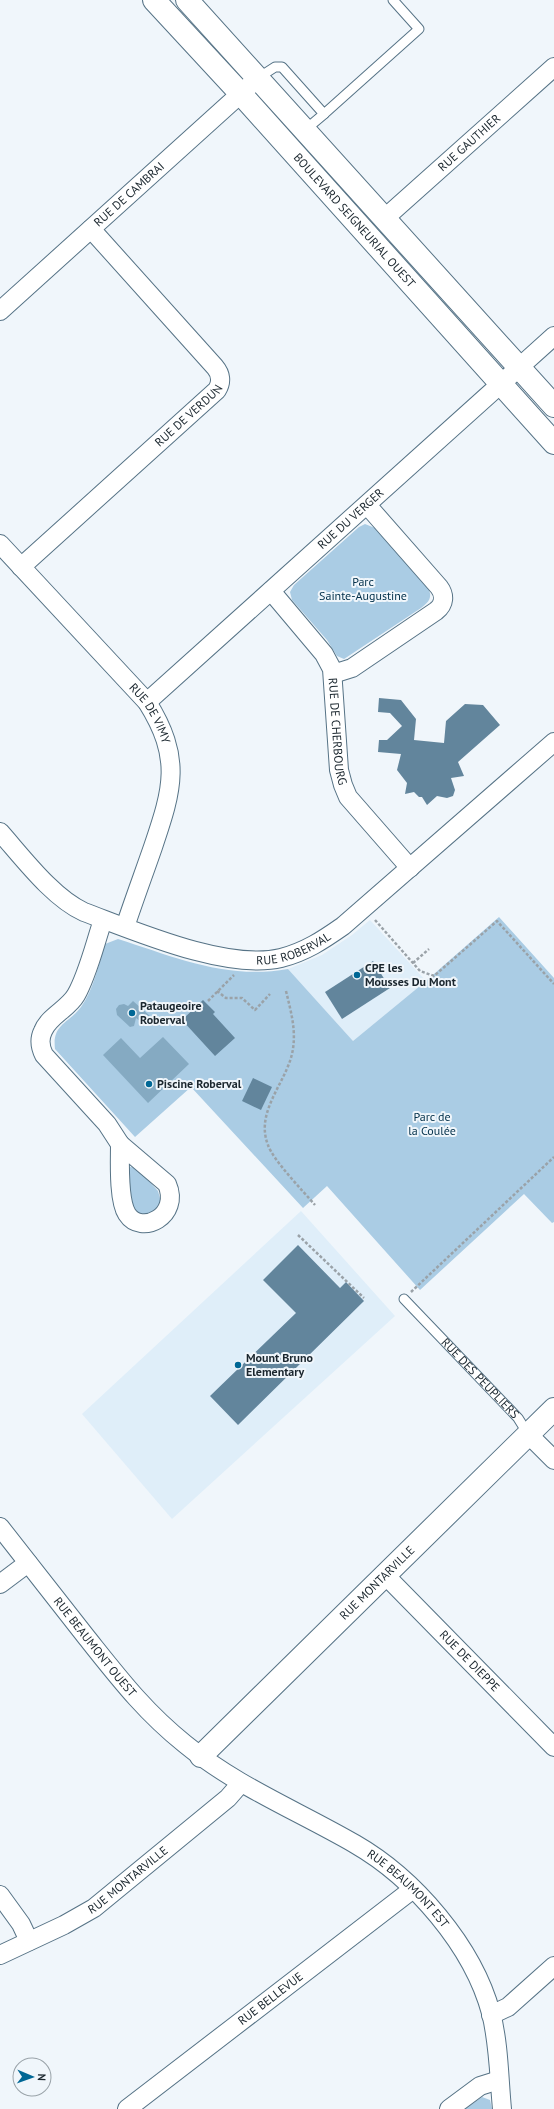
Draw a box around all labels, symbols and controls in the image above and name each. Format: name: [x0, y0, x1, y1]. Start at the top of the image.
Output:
street label: RUE GAUTHIER: [435, 111, 503, 174]
street label: BOULEVARD SEIGNEURIAL OUEST: [291, 150, 419, 291]
street label: RUE DE CAMBRAI: [91, 158, 167, 230]
street label: RUE DE VERDUN: [151, 382, 226, 450]
street label: RUE DU VERGER: [314, 485, 387, 552]
park label: Parc Sainte-Augustine: [319, 574, 407, 603]
street label: RUE DE CHERBOURG: [326, 677, 351, 787]
street label: RUE DE VIMY: [126, 680, 174, 745]
street label: RUE ROBERVAL: [256, 928, 333, 968]
place label: CPE les Mousses Du Mont: [365, 960, 457, 989]
marker: CPE les Mousses Du Mont: [352, 970, 362, 980]
place label: Pataugeoire Roberval: [140, 998, 202, 1027]
marker: Pataugeoire Roberval: [127, 1008, 137, 1018]
place label: Piscine Roberval: [157, 1076, 242, 1091]
marker: Piscine Roberval: [144, 1079, 154, 1089]
park label: Parc de la Coulée: [408, 1109, 456, 1138]
street label: RUE DES PEUPLIERS: [438, 1335, 522, 1422]
place label: Mount Bruno Elementary: [246, 1350, 314, 1379]
marker: Mount Bruno Elementary: [233, 1360, 243, 1370]
street label: RUE MONTARVILLE: [336, 1542, 417, 1623]
street label: RUE BEAUMONT OUEST: [51, 1594, 140, 1700]
street label: RUE DE DIEPPE: [437, 1627, 503, 1694]
street label: RUE MONTARVILLE: [85, 1843, 171, 1917]
street label: RUE BEAUMONT EST: [365, 1846, 453, 1931]
street label: RUE BELLEVUE: [235, 1969, 306, 2028]
north arrow: [12, 2057, 52, 2097]
text: N: [35, 2073, 49, 2081]

